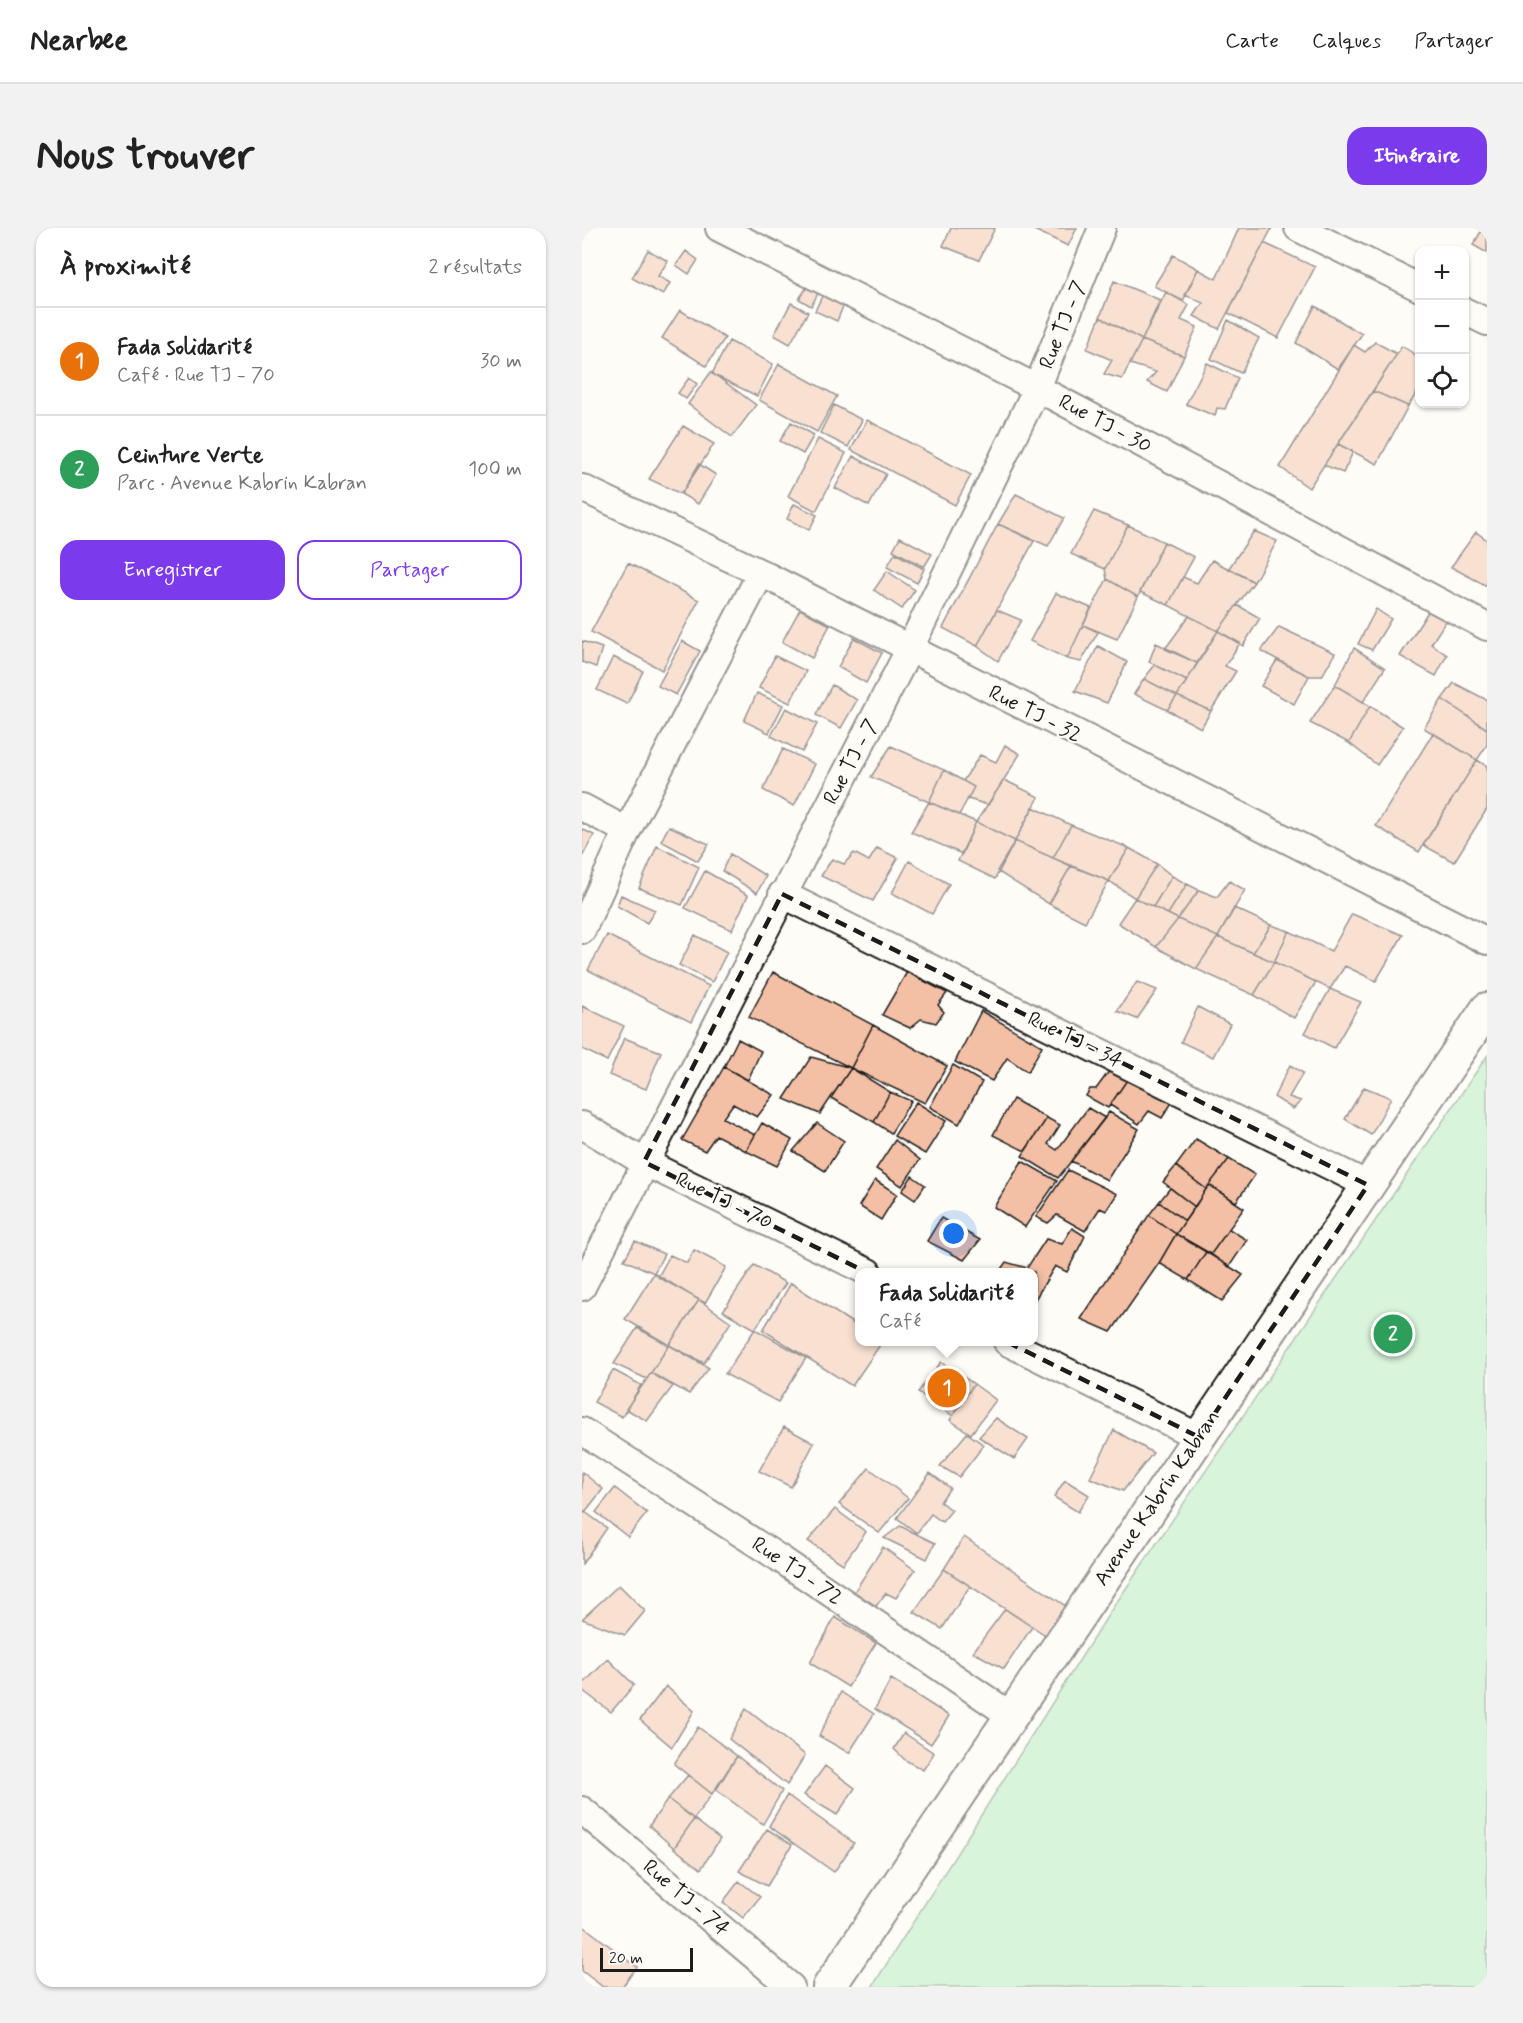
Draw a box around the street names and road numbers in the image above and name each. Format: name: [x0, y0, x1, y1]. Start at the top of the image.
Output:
street label: Rue TJ - 7: [1033, 276, 1093, 373]
street label: Rue TJ - 30: [1054, 388, 1156, 460]
street label: Rue TJ - 32: [984, 679, 1086, 749]
street label: Rue TJ - 7: [817, 714, 885, 810]
street label: Rue TJ - 34: [1023, 1005, 1127, 1075]
street label: Rue TJ - 70: [671, 1165, 777, 1237]
street label: Avenue Kabrin Kabran: [1088, 1404, 1226, 1592]
street label: Rue TJ - 72: [746, 1530, 848, 1612]
street label: Rue TJ - 74: [636, 1853, 736, 1943]

